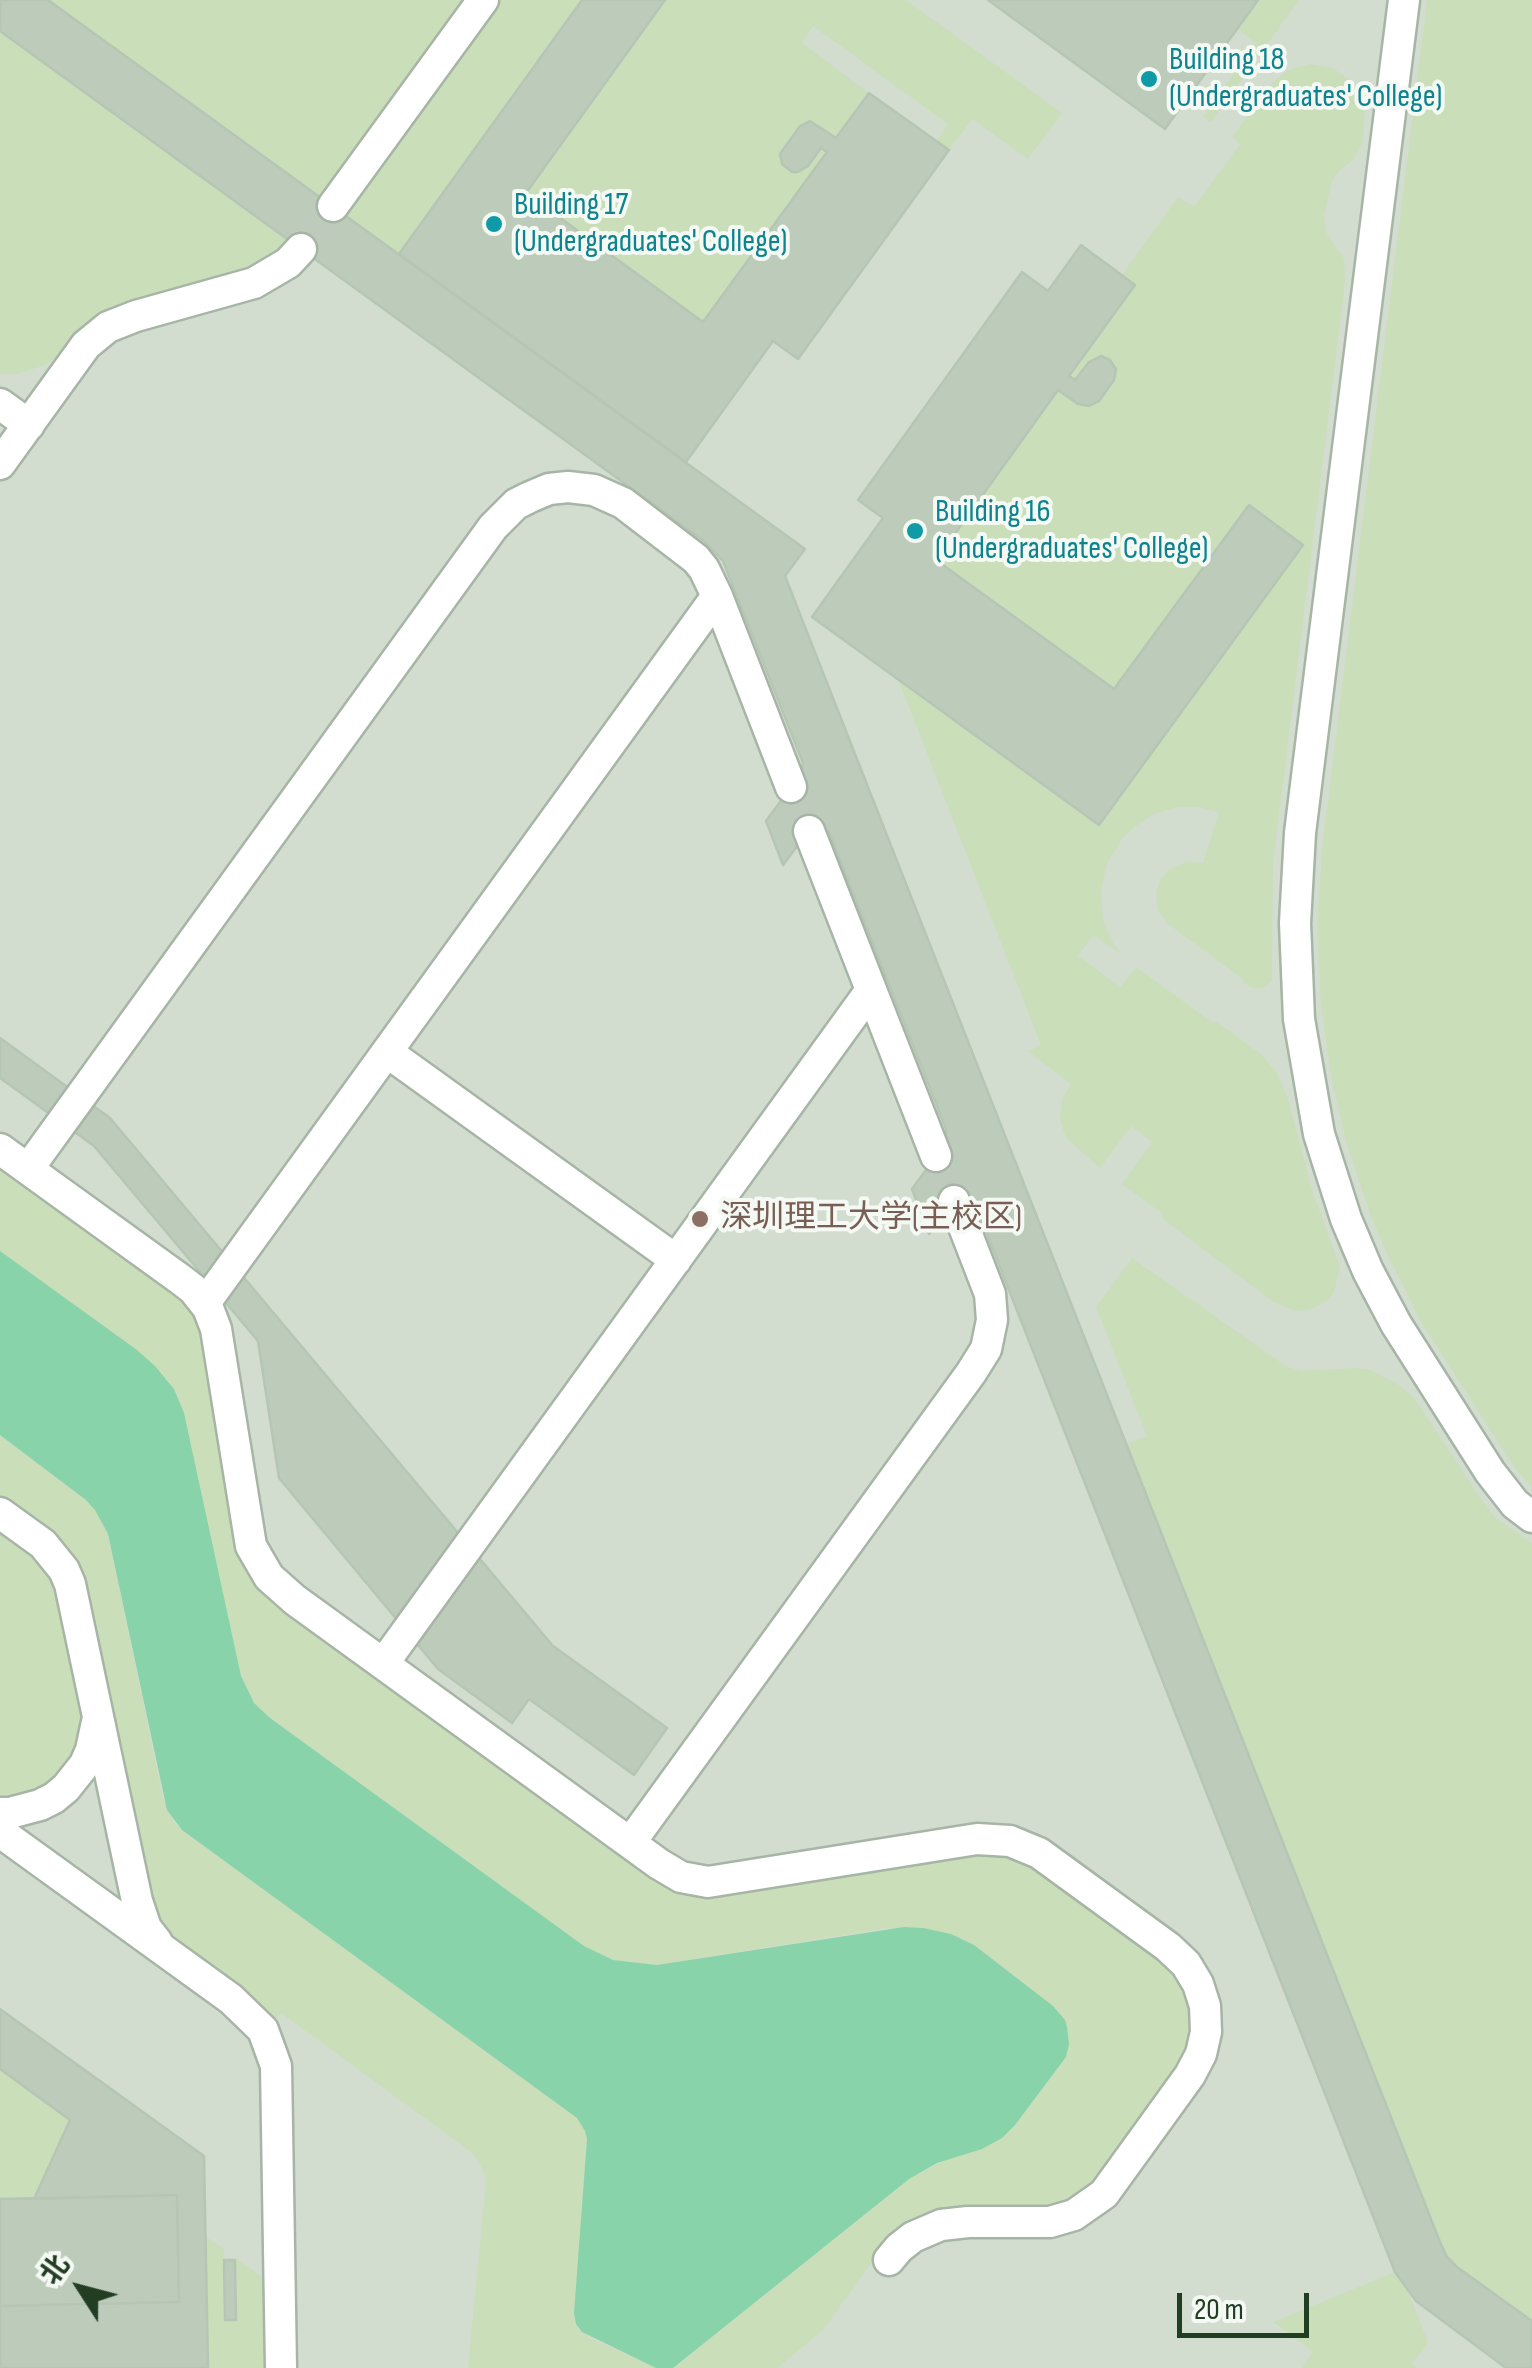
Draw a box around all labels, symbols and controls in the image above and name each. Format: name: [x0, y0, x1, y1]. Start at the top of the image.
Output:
place label: Building 18 (Undergraduates' College): [1169, 42, 1442, 117]
marker: Building 18 (Undergraduates' College): [1138, 68, 1160, 90]
place label: Building 17 (Undergraduates' College): [514, 187, 787, 262]
marker: Building 17 (Undergraduates' College): [483, 213, 505, 235]
place label: Building 16 (Undergraduates' College): [935, 494, 1208, 569]
marker: Building 16 (Undergraduates' College): [904, 520, 926, 542]
place label: 深圳理工大学(主校区): [720, 1200, 1022, 1238]
marker: 深圳理工大学(主校区): [689, 1208, 711, 1230]
north arrow: [30, 2238, 130, 2338]
text: 北: [34, 2249, 77, 2291]
scale bar: [1182, 2273, 1314, 2335]
text: 20 m: [1194, 2292, 1244, 2328]

